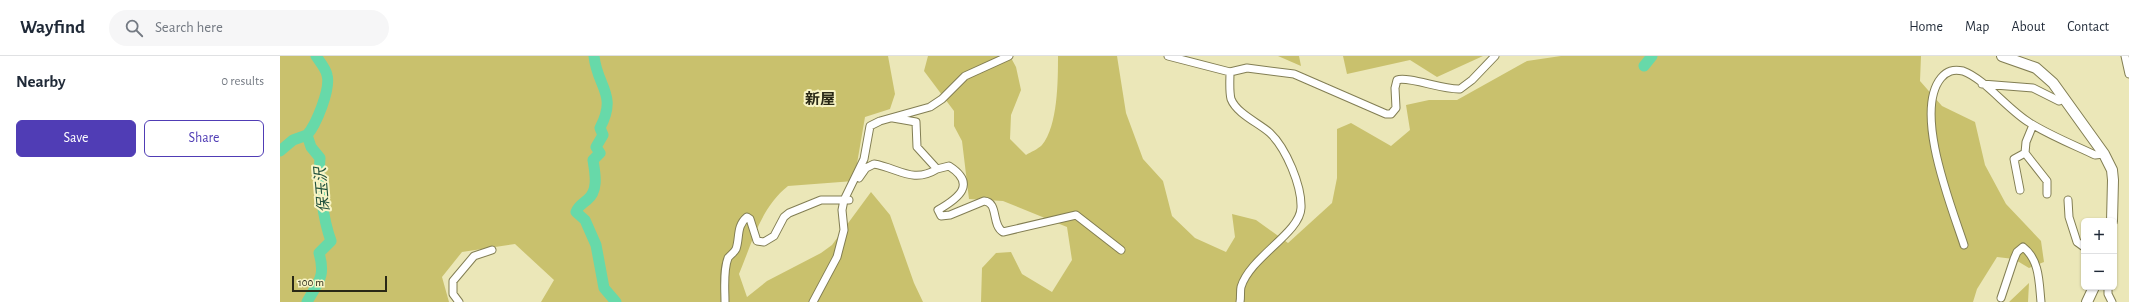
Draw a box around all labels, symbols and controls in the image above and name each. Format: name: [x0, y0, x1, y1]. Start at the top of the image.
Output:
search box: [109, 10, 389, 46]
icon: search: [123, 17, 145, 39]
text: Wayfind: [20, 18, 85, 37]
text: Search here: [155, 20, 223, 35]
text: Home: [1909, 20, 1943, 34]
text: Map: [1965, 20, 1989, 34]
text: About: [2011, 20, 2045, 34]
text: Contact: [2067, 20, 2109, 34]
text: Nearby: [16, 73, 66, 90]
text: 0 results: [221, 75, 264, 88]
district label: 新屋: [805, 91, 835, 107]
button: Save: [16, 120, 136, 157]
button: Share: [144, 120, 264, 157]
water label: 保玉沢: [312, 165, 332, 213]
map controls: [2081, 218, 2117, 290]
button: +: [2081, 218, 2117, 254]
button: −: [2081, 254, 2117, 290]
scale bar: [292, 274, 387, 293]
text: 100 m: [298, 277, 324, 288]

